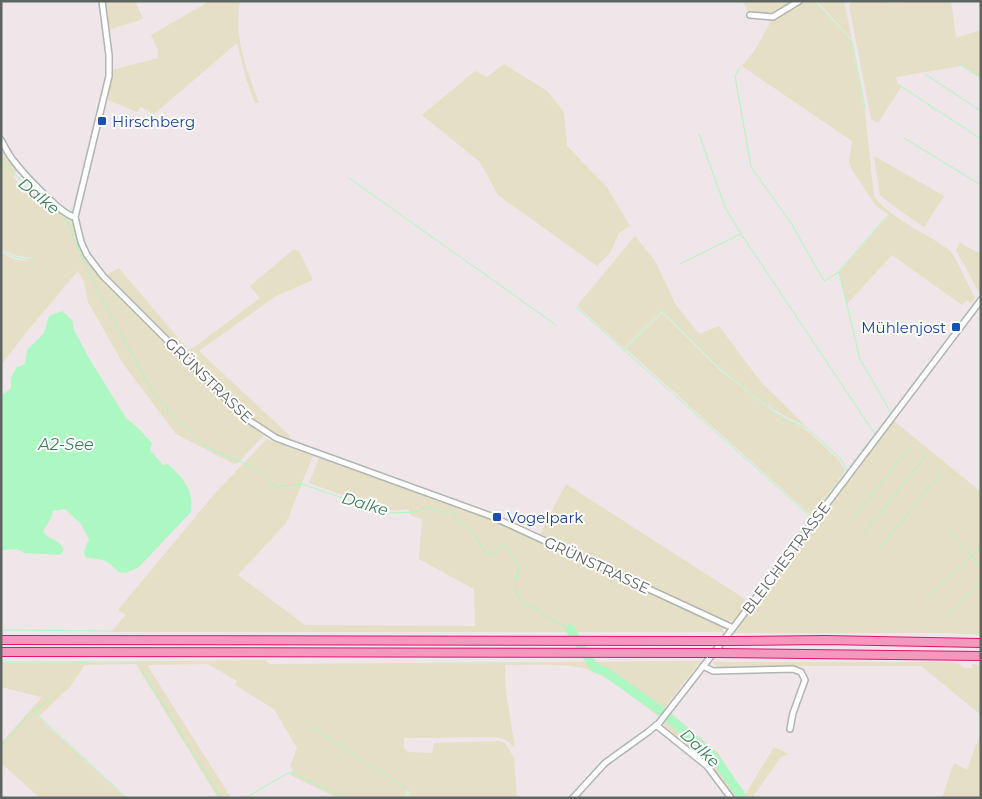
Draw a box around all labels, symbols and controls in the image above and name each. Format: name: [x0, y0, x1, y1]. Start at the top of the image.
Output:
place label: Hirschberg: [112, 112, 195, 131]
marker: Hirschberg: [96, 115, 108, 127]
water label: Dalke: [15, 174, 63, 218]
place label: Mühlenjost: [861, 318, 946, 337]
marker: Mühlenjost: [950, 321, 962, 333]
street label: GRÜNSTRASSE: [161, 333, 257, 427]
water label: A2-See: [37, 435, 94, 454]
water label: Dalke: [340, 488, 390, 520]
street label: BLEICHESTRASSE: [738, 498, 834, 618]
place label: Vogelpark: [507, 508, 583, 527]
marker: Vogelpark: [491, 511, 503, 523]
street label: GRÜNSTRASSE: [541, 532, 653, 598]
water label: Dalke: [676, 725, 724, 771]

